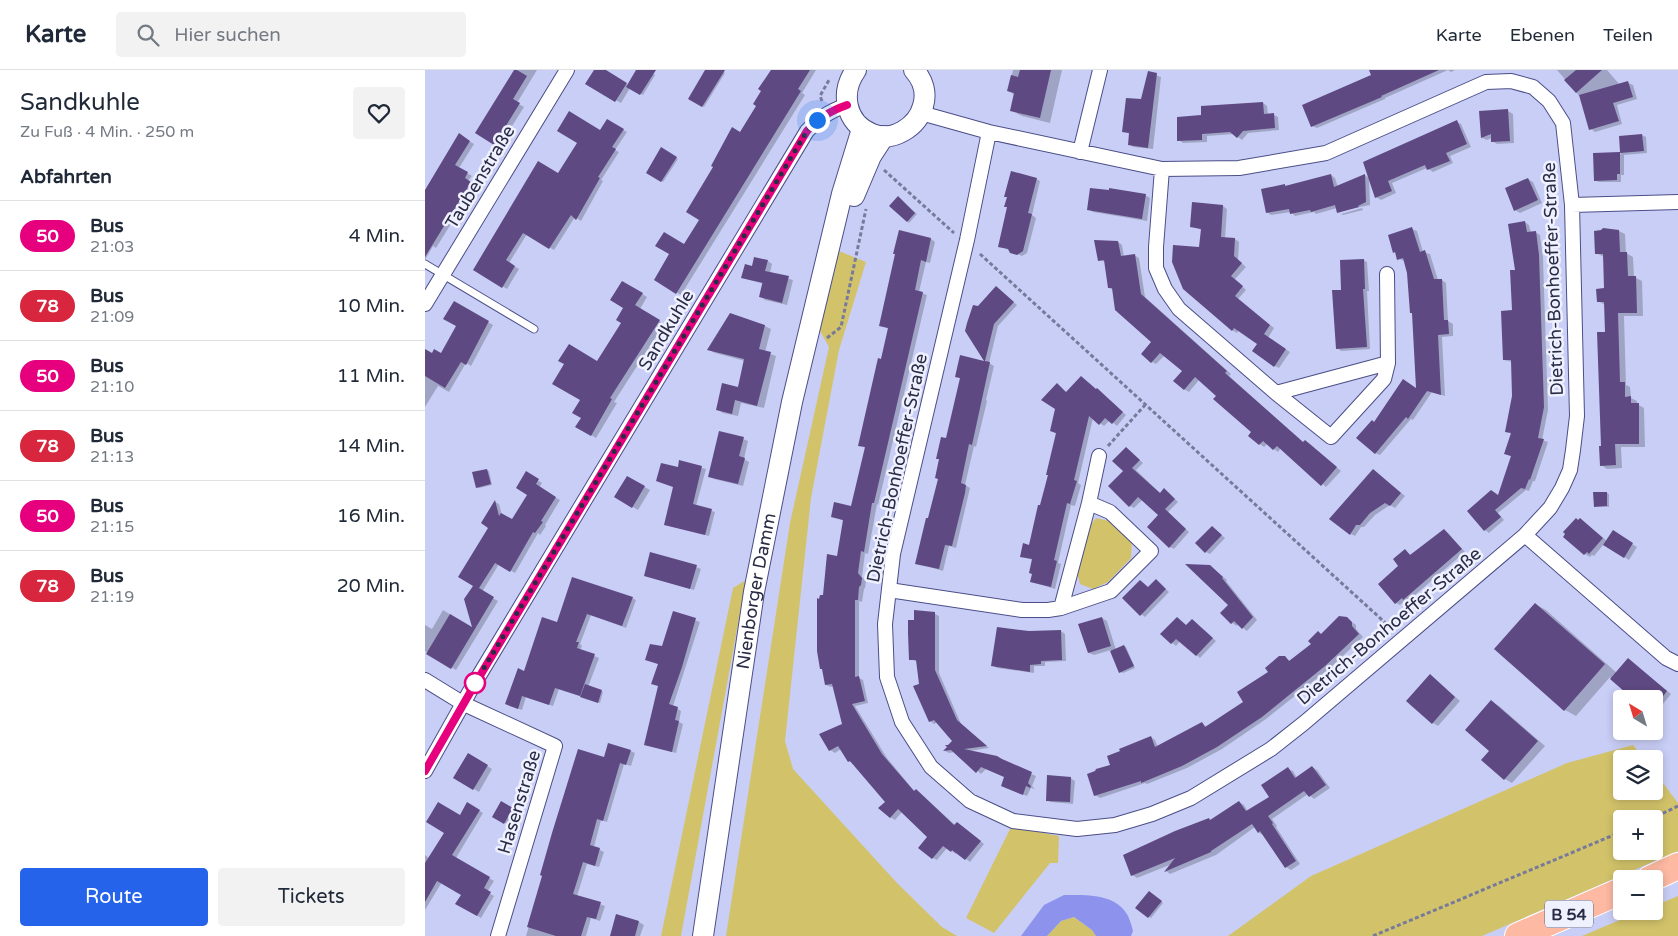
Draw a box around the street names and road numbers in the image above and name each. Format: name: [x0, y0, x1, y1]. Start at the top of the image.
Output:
street label: Taubenstraße: [441, 121, 519, 233]
street label: Dietrich-Bonhoeffer-Straße: [1538, 162, 1568, 396]
street label: Sandkuhle: [633, 286, 699, 374]
street label: Dietrich-Bonhoeffer-Straße: [862, 351, 932, 585]
street label: Nienborger Damm: [732, 511, 781, 671]
street label: Dietrich-Bonhoeffer-Straße: [1292, 542, 1486, 710]
street label: Hasenstraße: [493, 748, 545, 856]
road number: B 54: [1545, 901, 1593, 928]

